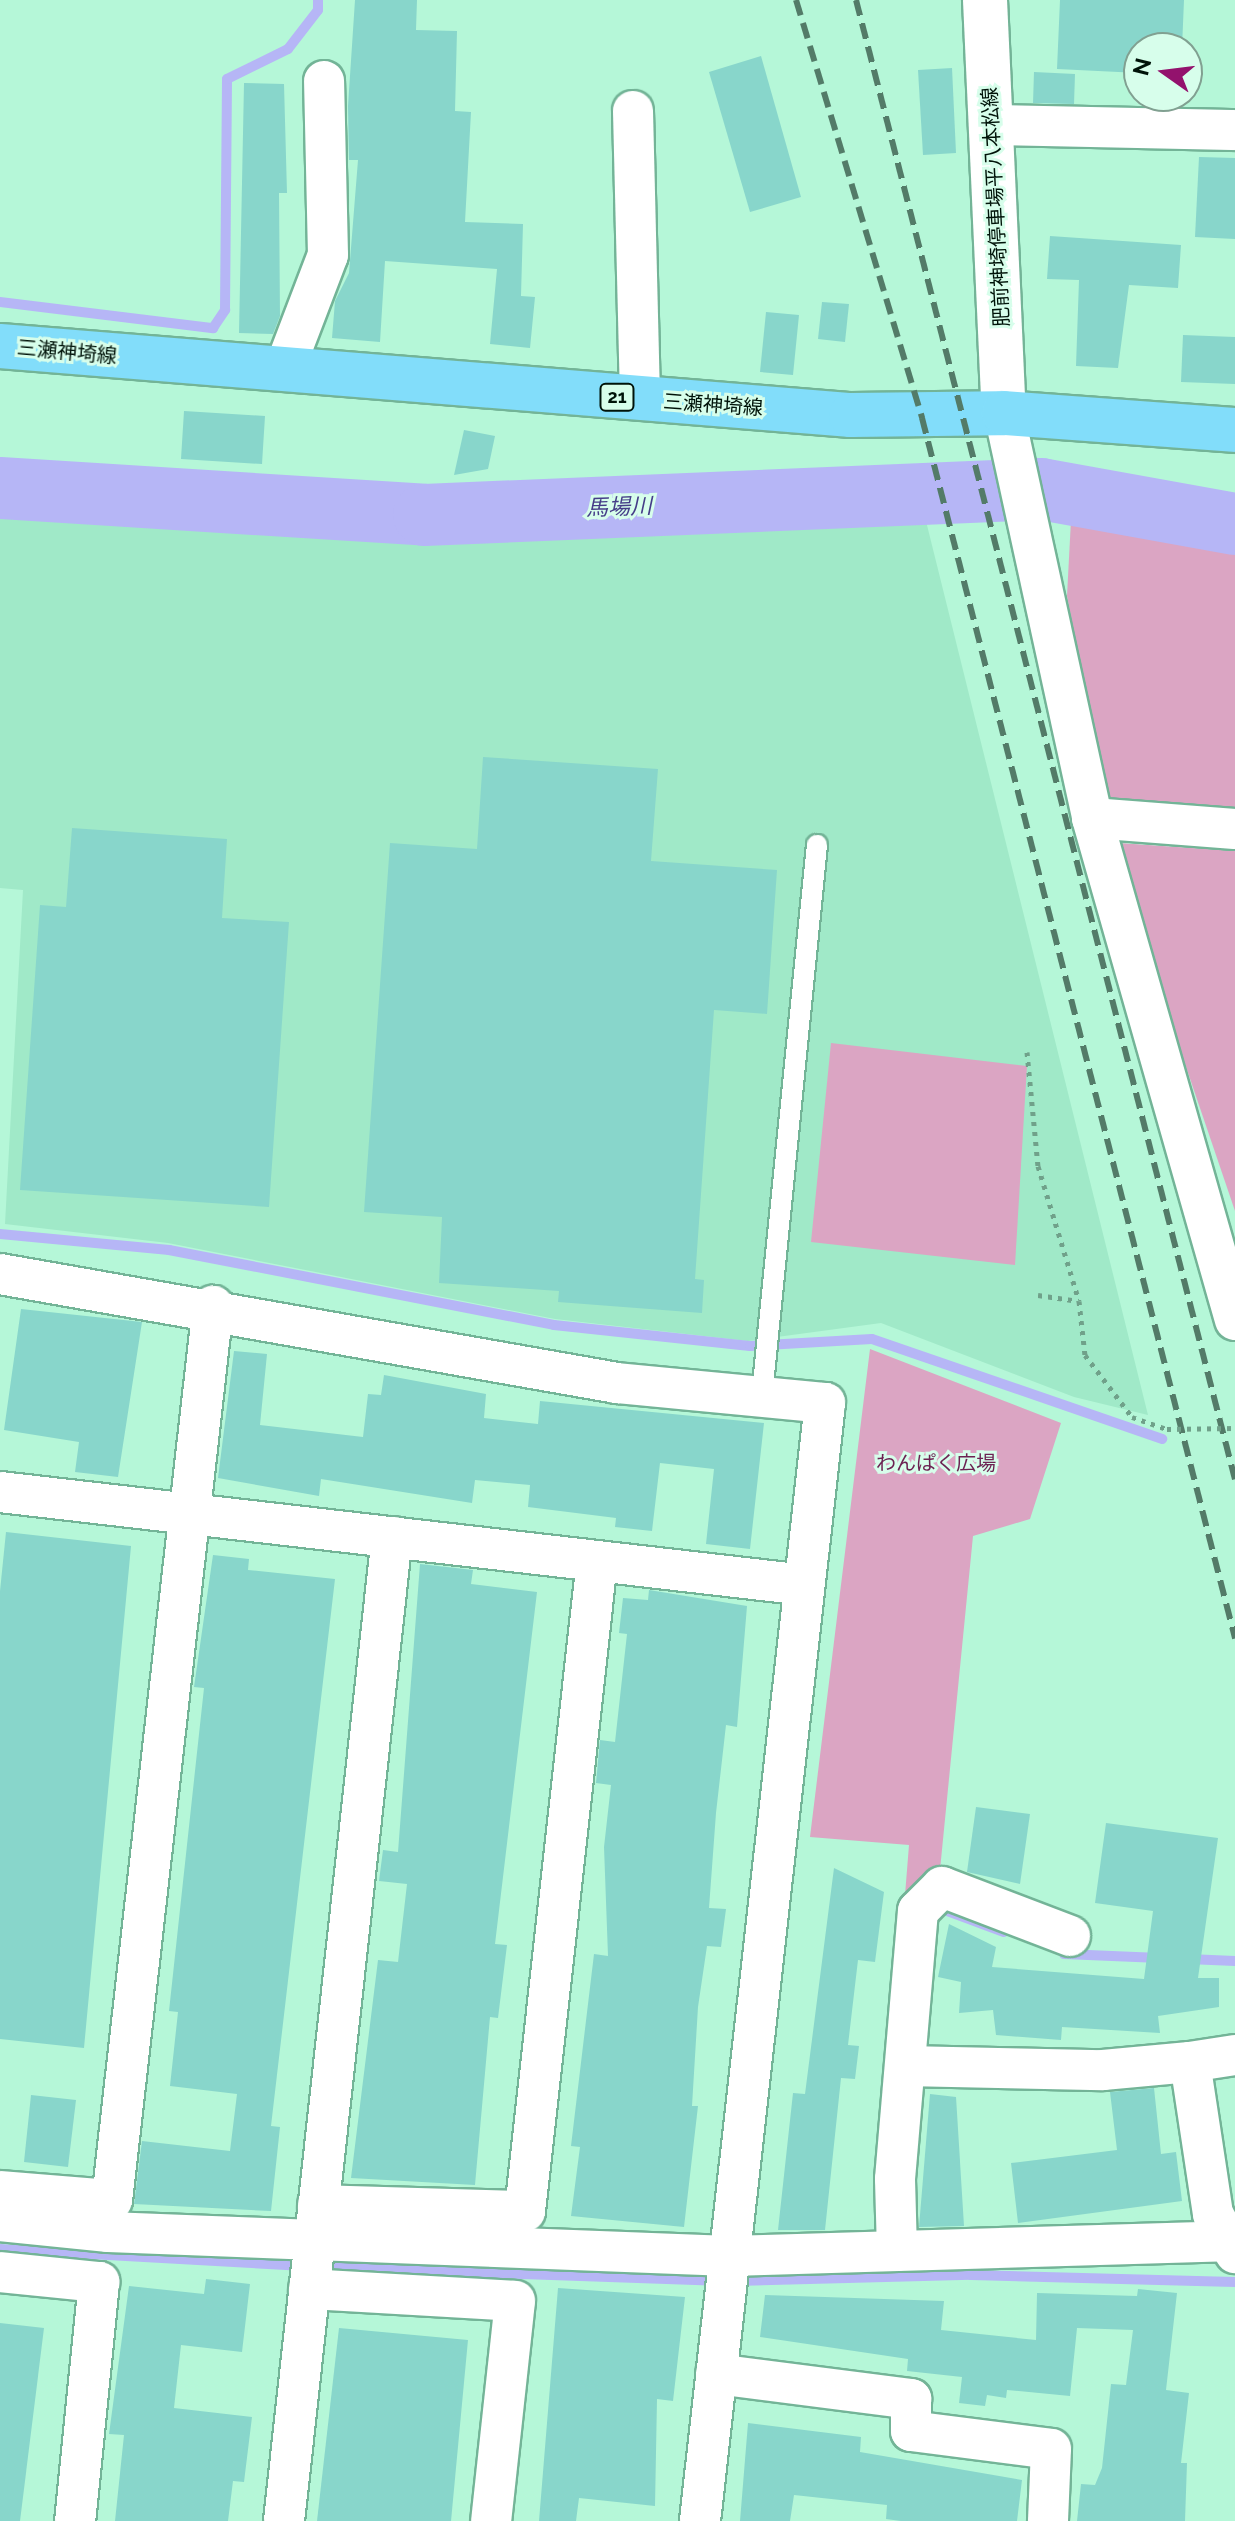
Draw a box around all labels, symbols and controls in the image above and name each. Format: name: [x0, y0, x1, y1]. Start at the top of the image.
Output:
north arrow: [1123, 32, 1203, 112]
text: N: [1127, 55, 1156, 78]
street label: 肥前神埼停車場平八本松線: [978, 87, 1014, 327]
street label: 三瀬神埼線: [16, 336, 118, 368]
road number: 21: [599, 383, 635, 411]
street label: 三瀬神埼線: [662, 390, 764, 420]
water label: 馬場川: [586, 493, 652, 521]
park label: わんぱく広場: [876, 1451, 996, 1475]

